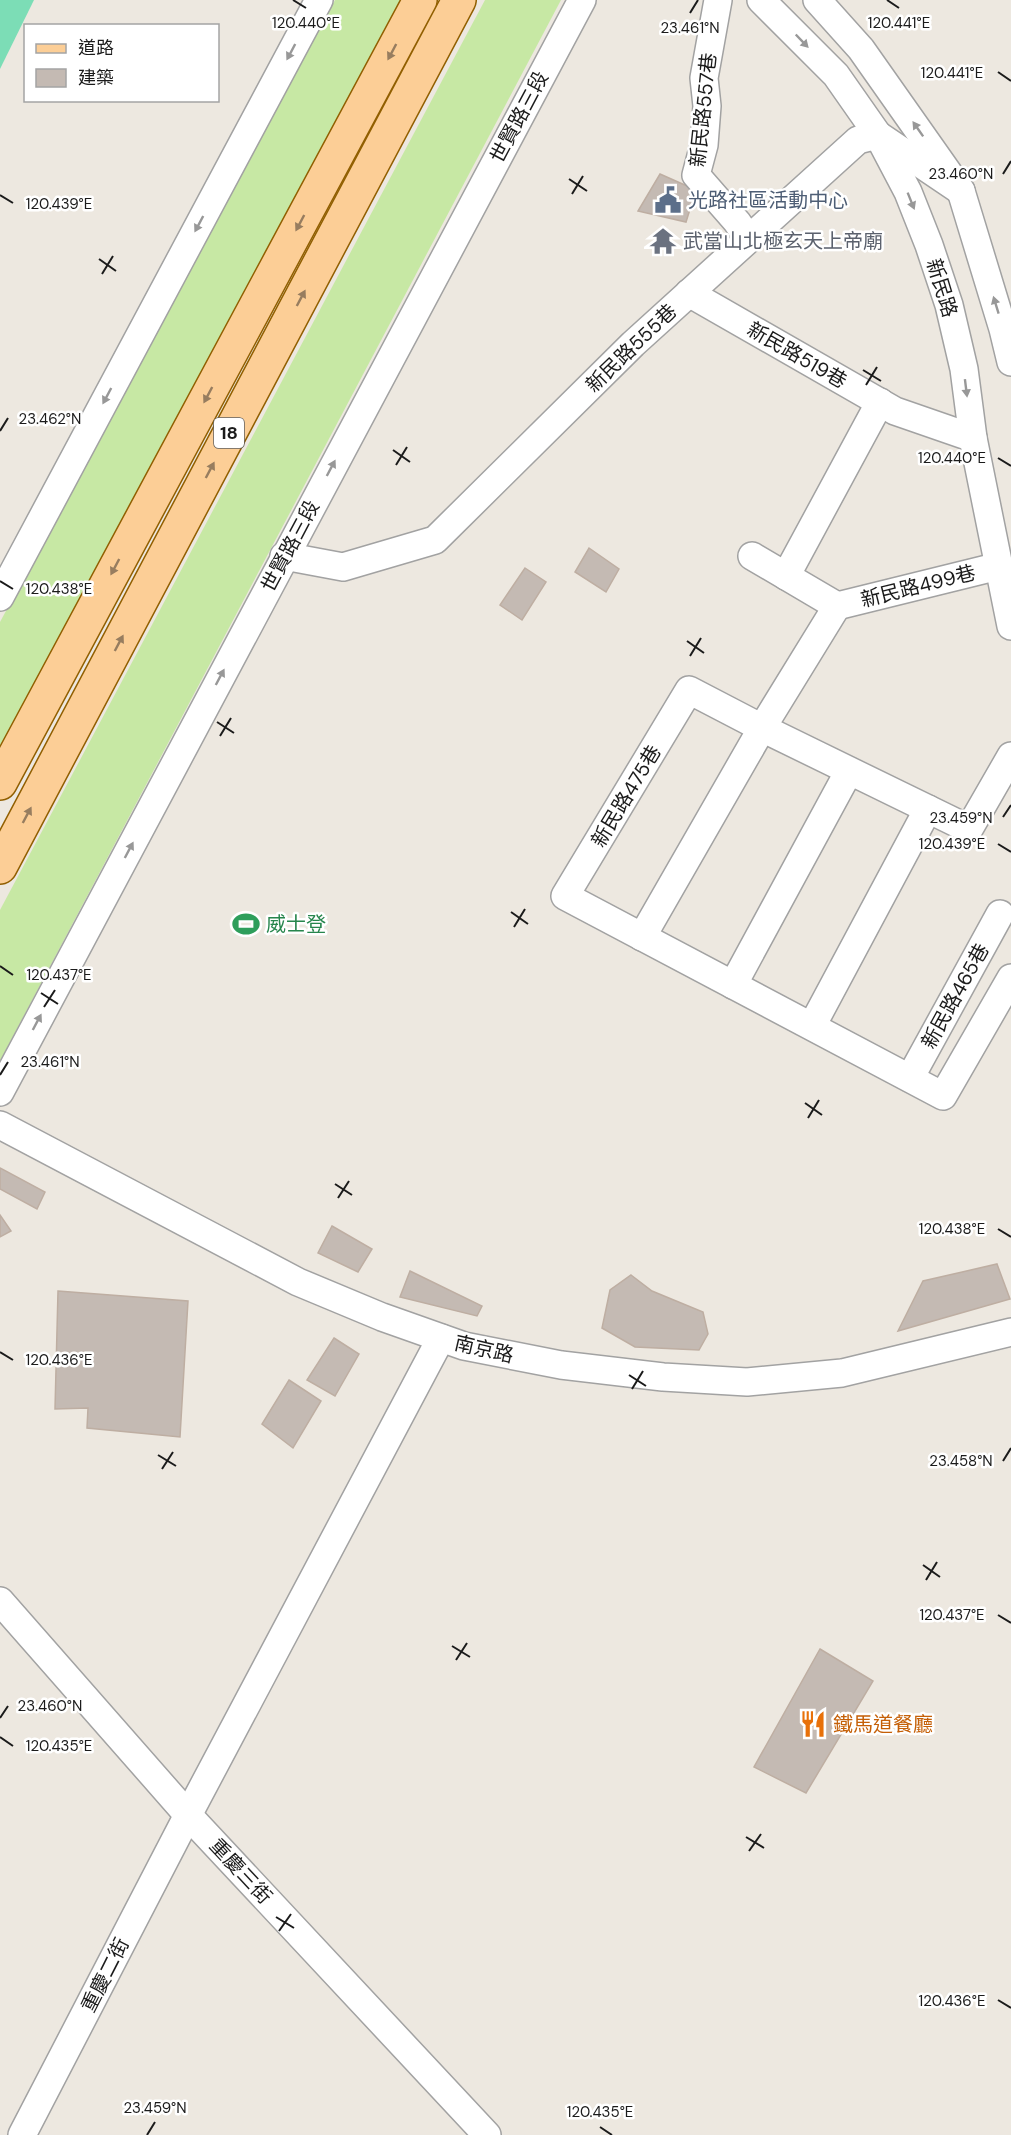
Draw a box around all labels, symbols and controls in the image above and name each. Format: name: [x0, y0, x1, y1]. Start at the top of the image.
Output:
text: 120.440°E: [272, 13, 340, 33]
text: 120.441°E: [868, 13, 930, 33]
text: 23.461°N: [660, 18, 720, 38]
legend: [24, 24, 219, 102]
one-way arrow: [795, 34, 809, 48]
text: 道路: [78, 36, 114, 60]
one-way arrow: [286, 43, 296, 60]
one-way arrow: [387, 43, 397, 60]
street label: 新民路557巷: [684, 52, 722, 168]
text: 120.441°E: [921, 63, 983, 83]
text: 建築: [78, 66, 114, 90]
street label: 世賢路三段: [484, 67, 554, 167]
one-way arrow: [912, 121, 924, 137]
text: 23.460°N: [929, 164, 993, 184]
public building icon: 光路社區活動中心: [653, 185, 683, 215]
place label: 光路社區活動中心: [688, 187, 848, 213]
one-way arrow: [907, 192, 916, 210]
text: 120.439°E: [26, 194, 92, 214]
one-way arrow: [194, 215, 204, 232]
one-way arrow: [295, 215, 305, 232]
temple icon: 武當山北極玄天上帝廟: [648, 226, 678, 256]
place label: 武當山北極玄天上帝廟: [683, 228, 883, 254]
street label: 新民路: [921, 256, 963, 320]
one-way arrow: [296, 289, 306, 306]
one-way arrow: [991, 296, 1000, 314]
street label: 新民路555巷: [580, 298, 682, 398]
street label: 新民路519巷: [742, 316, 852, 394]
one-way arrow: [962, 378, 971, 397]
one-way arrow: [102, 387, 112, 404]
one-way arrow: [203, 387, 213, 404]
text: 23.462°N: [19, 409, 81, 429]
road number: 18: [214, 418, 244, 448]
text: 120.440°E: [918, 448, 986, 468]
one-way arrow: [326, 459, 336, 477]
one-way arrow: [205, 462, 215, 479]
street label: 世賢路三段: [255, 496, 325, 596]
one-way arrow: [110, 559, 120, 576]
street label: 新民路499巷: [858, 559, 978, 613]
text: 120.438°E: [26, 579, 92, 599]
one-way arrow: [114, 634, 124, 651]
one-way arrow: [215, 669, 225, 686]
street label: 新民路475巷: [585, 740, 667, 852]
one-way arrow: [22, 806, 32, 823]
text: 23.459°N: [929, 808, 993, 828]
text: 120.439°E: [919, 834, 985, 854]
one-way arrow: [124, 841, 134, 858]
sports icon: 威士登: [231, 909, 261, 939]
place label: 威士登: [266, 911, 326, 937]
street label: 新民路465巷: [915, 939, 995, 1053]
text: 120.437°E: [26, 965, 92, 985]
one-way arrow: [32, 1013, 42, 1030]
text: 23.461°N: [20, 1052, 80, 1072]
text: 120.438°E: [919, 1219, 985, 1239]
street label: 南京路: [452, 1330, 516, 1368]
text: 120.436°E: [26, 1350, 92, 1370]
text: 23.458°N: [929, 1451, 993, 1471]
text: 120.437°E: [919, 1605, 985, 1625]
text: 23.460°N: [18, 1696, 82, 1716]
restaurant icon: 鐵馬道餐廳: [798, 1709, 828, 1739]
place label: 鐵馬道餐廳: [833, 1711, 933, 1737]
text: 120.435°E: [26, 1736, 92, 1756]
street label: 重慶三街: [204, 1833, 278, 1909]
street label: 重慶二街: [75, 1933, 135, 2017]
text: 120.436°E: [919, 1991, 985, 2011]
text: 23.459°N: [123, 2098, 187, 2118]
text: 120.435°E: [567, 2102, 633, 2122]

